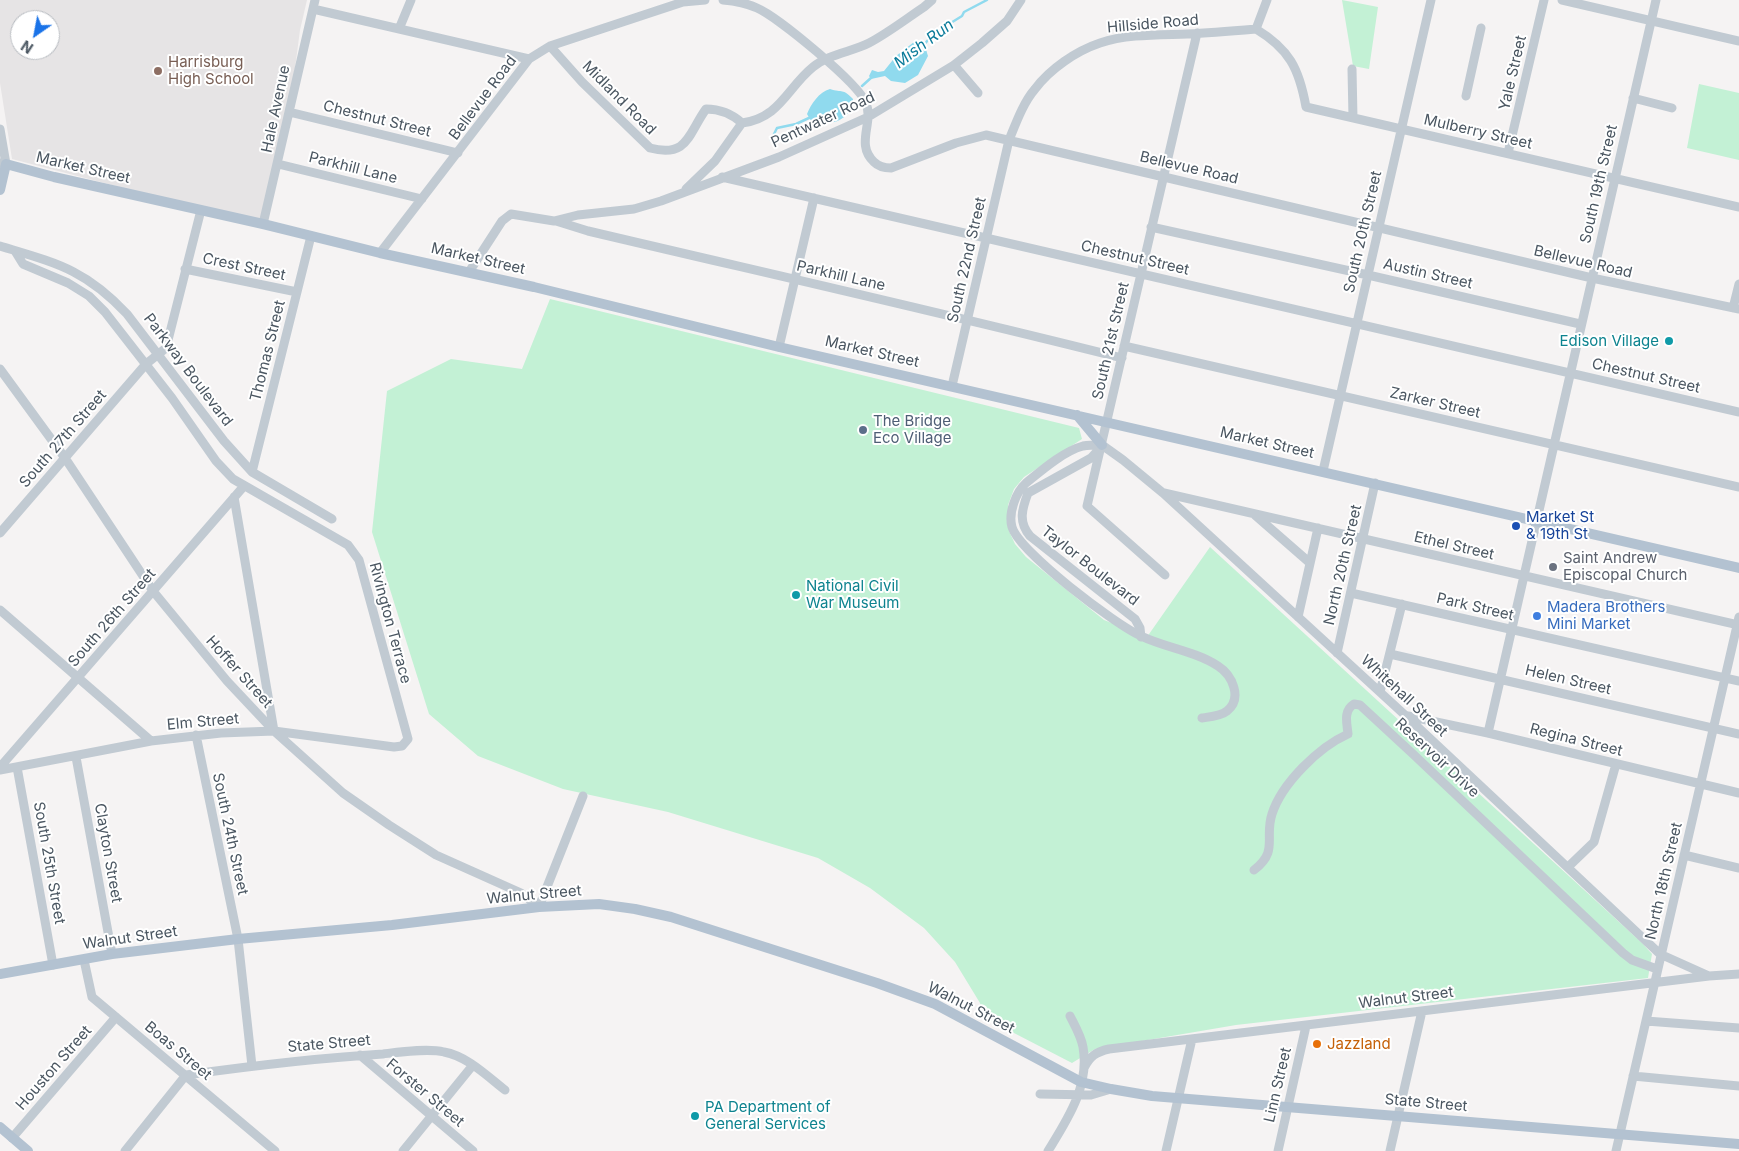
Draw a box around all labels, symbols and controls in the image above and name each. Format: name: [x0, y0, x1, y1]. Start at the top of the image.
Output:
north arrow: [10, 10, 60, 60]
street label: Hillside Road: [1106, 11, 1200, 37]
water label: Mish Run: [890, 15, 958, 73]
street label: Yale Street: [1496, 34, 1530, 112]
text: N: [18, 37, 36, 57]
street label: Bellevue Road: [446, 52, 520, 144]
place label: Harrisburg High School: [168, 53, 254, 88]
street label: Midland Road: [578, 57, 660, 139]
street label: Hale Avenue: [258, 64, 294, 154]
marker: Harrisburg High School: [152, 65, 164, 77]
street label: Pentwater Road: [768, 88, 878, 152]
street label: Chestnut Street: [321, 97, 433, 141]
street label: Mulberry Street: [1422, 111, 1534, 153]
street label: South 19th Street: [1577, 123, 1621, 245]
street label: Market Street: [34, 148, 132, 188]
street label: Parkhill Lane: [307, 148, 399, 188]
street label: Bellevue Road: [1138, 148, 1240, 188]
street label: South 20th Street: [1340, 169, 1386, 295]
street label: South 22nd Street: [944, 195, 990, 325]
street label: Chestnut Street: [1079, 237, 1191, 279]
street label: Market Street: [429, 239, 527, 279]
street label: Bellevue Road: [1532, 242, 1634, 282]
street label: Crest Street: [201, 249, 287, 285]
street label: Austin Street: [1382, 255, 1474, 293]
street label: Parkhill Lane: [795, 257, 887, 295]
street label: South 21st Street: [1089, 280, 1133, 402]
street label: Thomas Street: [247, 299, 289, 403]
street label: Parkway Boulevard: [140, 310, 236, 430]
street label: Market Street: [823, 332, 921, 372]
place label: Edison Village: [1560, 332, 1659, 350]
marker: Edison Village: [1663, 335, 1675, 347]
street label: Chestnut Street: [1590, 355, 1702, 397]
street label: Zarker Street: [1388, 384, 1482, 422]
street label: South 27th Street: [16, 387, 110, 491]
place label: The Bridge Eco Village: [873, 412, 951, 447]
street label: Market Street: [1218, 423, 1316, 463]
marker: The Bridge Eco Village: [857, 424, 869, 436]
street label: North 20th Street: [1320, 503, 1366, 627]
place label: Market St & 19th St: [1526, 508, 1594, 543]
marker: Market St & 19th St: [1510, 520, 1522, 532]
street label: Taylor Boulevard: [1038, 522, 1142, 610]
street label: Ethel Street: [1412, 528, 1496, 564]
place label: Saint Andrew Episcopal Church: [1563, 549, 1687, 584]
street label: Rivington Terrace: [365, 560, 415, 686]
marker: Saint Andrew Episcopal Church: [1547, 561, 1559, 573]
street label: South 26th Street: [64, 565, 160, 671]
place label: National Civil War Museum: [806, 577, 899, 612]
marker: National Civil War Museum: [790, 589, 802, 601]
street label: Park Street: [1435, 589, 1515, 625]
place label: Madera Brothers Mini Market: [1547, 598, 1665, 633]
marker: Madera Brothers Mini Market: [1531, 610, 1543, 622]
street label: Hoffer Street: [202, 632, 276, 712]
street label: Whitehall Street: [1357, 651, 1451, 741]
street label: Helen Street: [1523, 661, 1613, 699]
street label: Elm Street: [166, 710, 240, 734]
street label: Reservoir Drive: [1391, 714, 1483, 802]
street label: Regina Street: [1528, 720, 1624, 760]
street label: South 24th Street: [208, 771, 252, 897]
street label: South 25th Street: [29, 800, 69, 926]
street label: Clayton Street: [90, 802, 126, 904]
street label: North 18th Street: [1642, 821, 1686, 941]
street label: Walnut Street: [486, 882, 582, 908]
street label: Walnut Street: [82, 922, 178, 954]
street label: Walnut Street: [924, 978, 1018, 1038]
street label: Walnut Street: [1358, 983, 1454, 1013]
street label: Boas Street: [141, 1018, 215, 1084]
street label: Houston Street: [12, 1022, 96, 1114]
street label: State Street: [287, 1031, 371, 1057]
place label: Jazzland: [1327, 1035, 1391, 1053]
marker: Jazzland: [1311, 1038, 1323, 1050]
street label: Linn Street: [1261, 1046, 1295, 1124]
street label: Forster Street: [382, 1055, 468, 1131]
street label: State Street: [1384, 1090, 1468, 1116]
place label: PA Department of General Services: [705, 1098, 831, 1133]
marker: PA Department of General Services: [689, 1110, 701, 1122]

